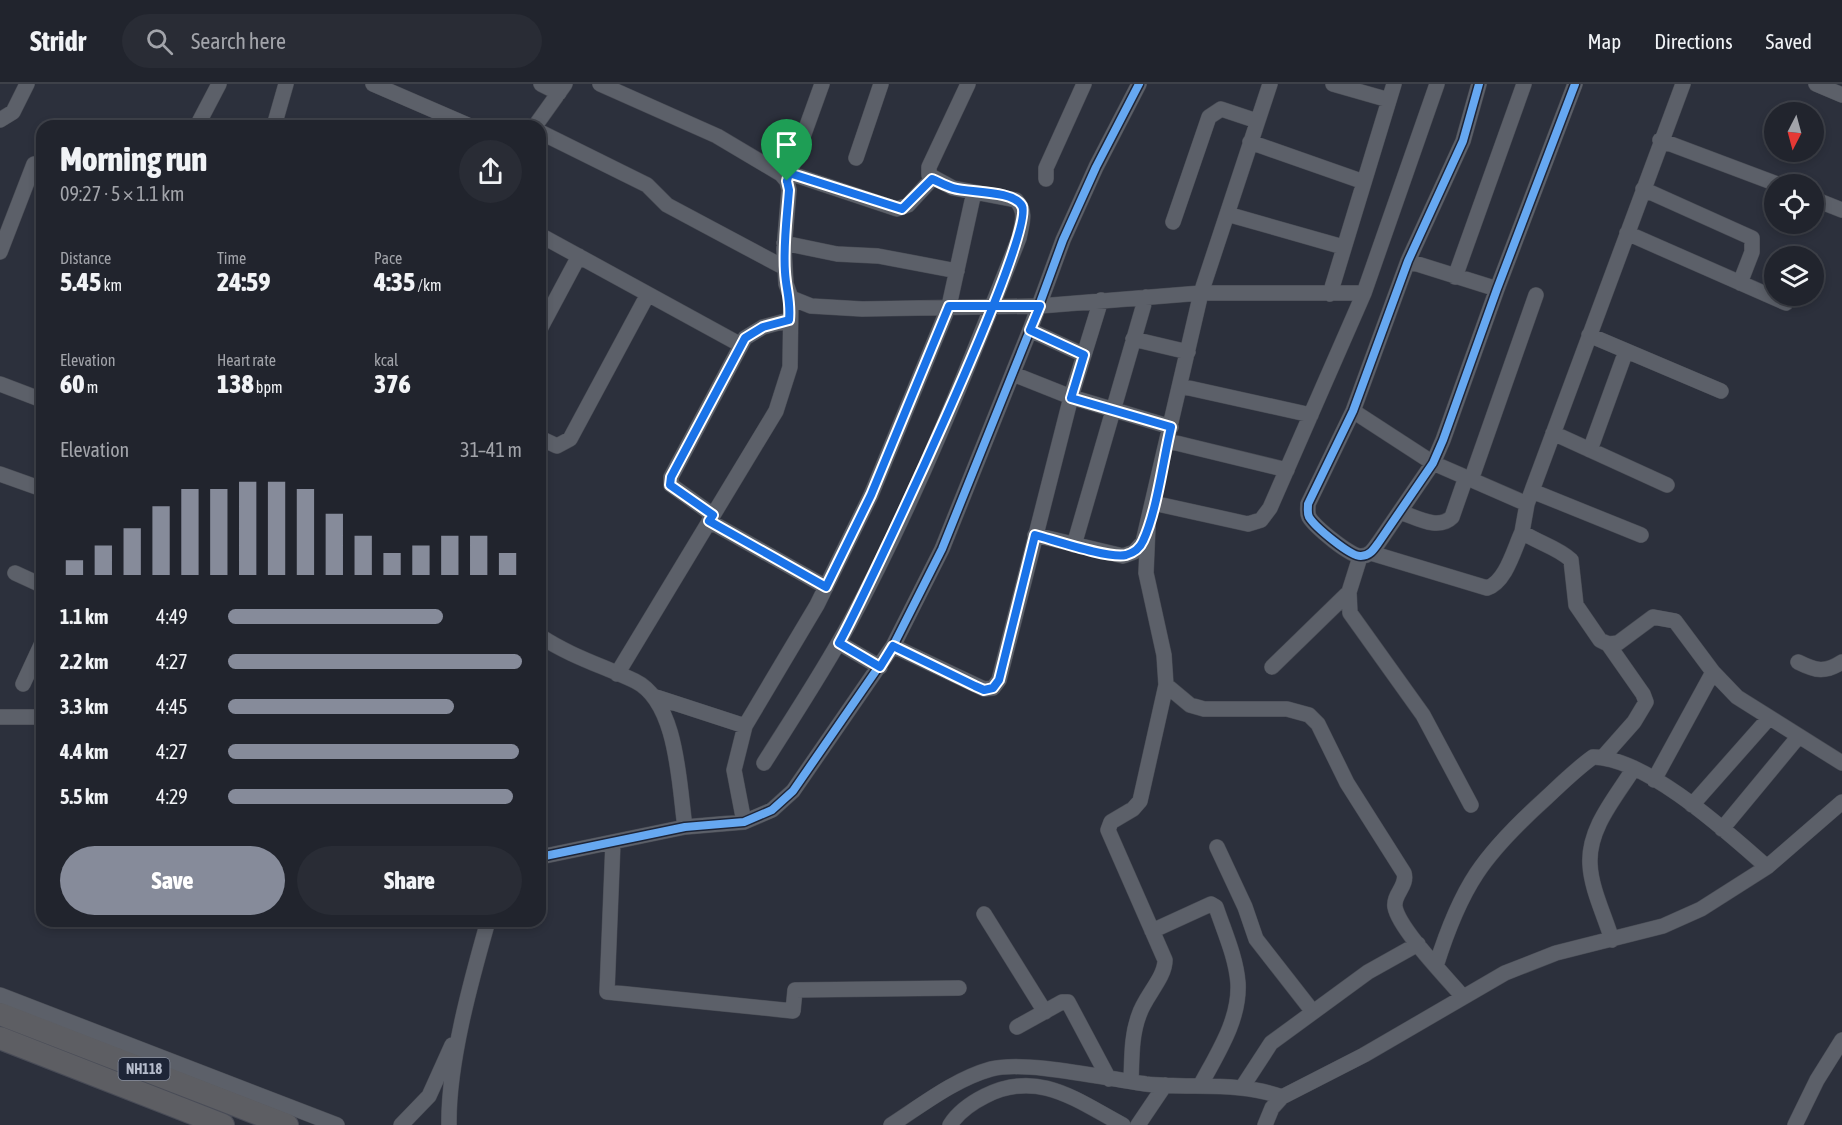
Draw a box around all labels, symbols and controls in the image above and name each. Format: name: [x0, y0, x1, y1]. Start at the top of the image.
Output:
search box: [122, 14, 542, 68]
text: Stridr: [30, 25, 86, 57]
icon: search: [143, 25, 176, 58]
text: Search here: [191, 28, 286, 54]
text: Map: [1587, 29, 1621, 53]
text: Directions: [1654, 29, 1733, 53]
text: Saved: [1766, 29, 1812, 53]
north arrow: [1764, 102, 1824, 162]
map controls: [1764, 102, 1824, 306]
pin: [761, 119, 812, 181]
icon: arrive: [770, 128, 803, 161]
text: Morning run: [60, 140, 207, 178]
button: share: [459, 140, 522, 203]
button: locate: [1764, 174, 1824, 234]
text: 09:27 · 5 × 1.1 km: [60, 182, 185, 205]
button: layers: [1764, 246, 1824, 306]
text: Distance: [60, 249, 111, 267]
text: Time: [217, 249, 246, 267]
text: Pace: [374, 249, 402, 267]
text: 5.45: [60, 267, 101, 297]
text: 24:59: [217, 267, 271, 297]
text: 4:35: [374, 267, 415, 297]
text: km: [101, 276, 122, 294]
text: /km: [415, 276, 441, 294]
text: Elevation: [60, 351, 115, 369]
text: Heart rate: [217, 351, 276, 369]
text: kcal: [374, 351, 398, 369]
text: 60: [60, 369, 84, 399]
text: 138: [217, 369, 254, 399]
text: 376: [374, 369, 411, 399]
text: m: [84, 378, 98, 396]
text: bpm: [254, 378, 283, 396]
text: Elevation: [60, 438, 129, 461]
text: 31–41 m: [460, 438, 522, 461]
text: 1.1 km: [60, 605, 108, 628]
text: 4:49: [156, 605, 188, 628]
text: 2.2 km: [60, 650, 108, 673]
text: 4:27: [156, 650, 188, 673]
text: 3.3 km: [60, 695, 108, 718]
text: 4:45: [156, 695, 188, 718]
text: 4.4 km: [60, 740, 108, 763]
text: 4:27: [156, 740, 188, 763]
text: 5.5 km: [60, 785, 108, 808]
text: 4:29: [156, 785, 188, 808]
button: Save: [60, 846, 285, 915]
button: Share: [297, 846, 522, 915]
road number: NH118: [118, 1058, 170, 1080]

